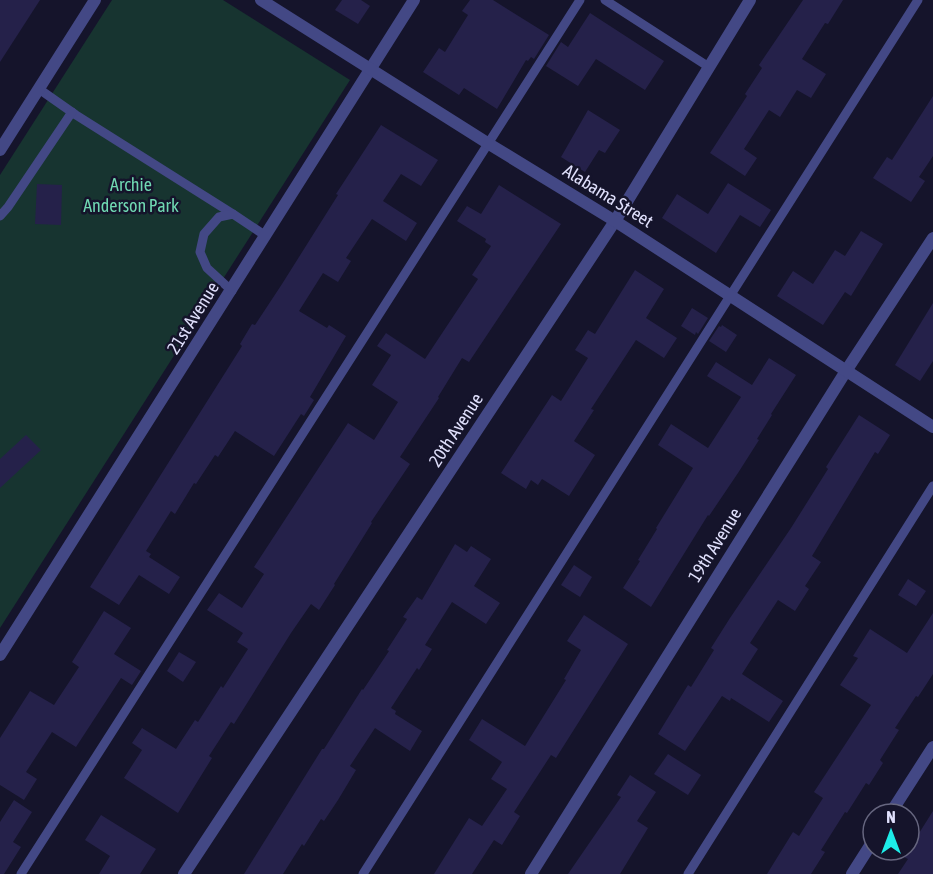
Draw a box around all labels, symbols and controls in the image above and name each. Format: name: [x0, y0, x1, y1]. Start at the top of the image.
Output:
street label: Alabama Street: [559, 160, 657, 232]
park label: Archie Anderson Park: [83, 174, 179, 216]
street label: 21st Avenue: [162, 278, 223, 358]
street label: 20th Avenue: [424, 389, 487, 470]
street label: 19th Avenue: [684, 504, 746, 586]
north arrow: [861, 802, 921, 862]
text: N: [886, 808, 896, 826]

